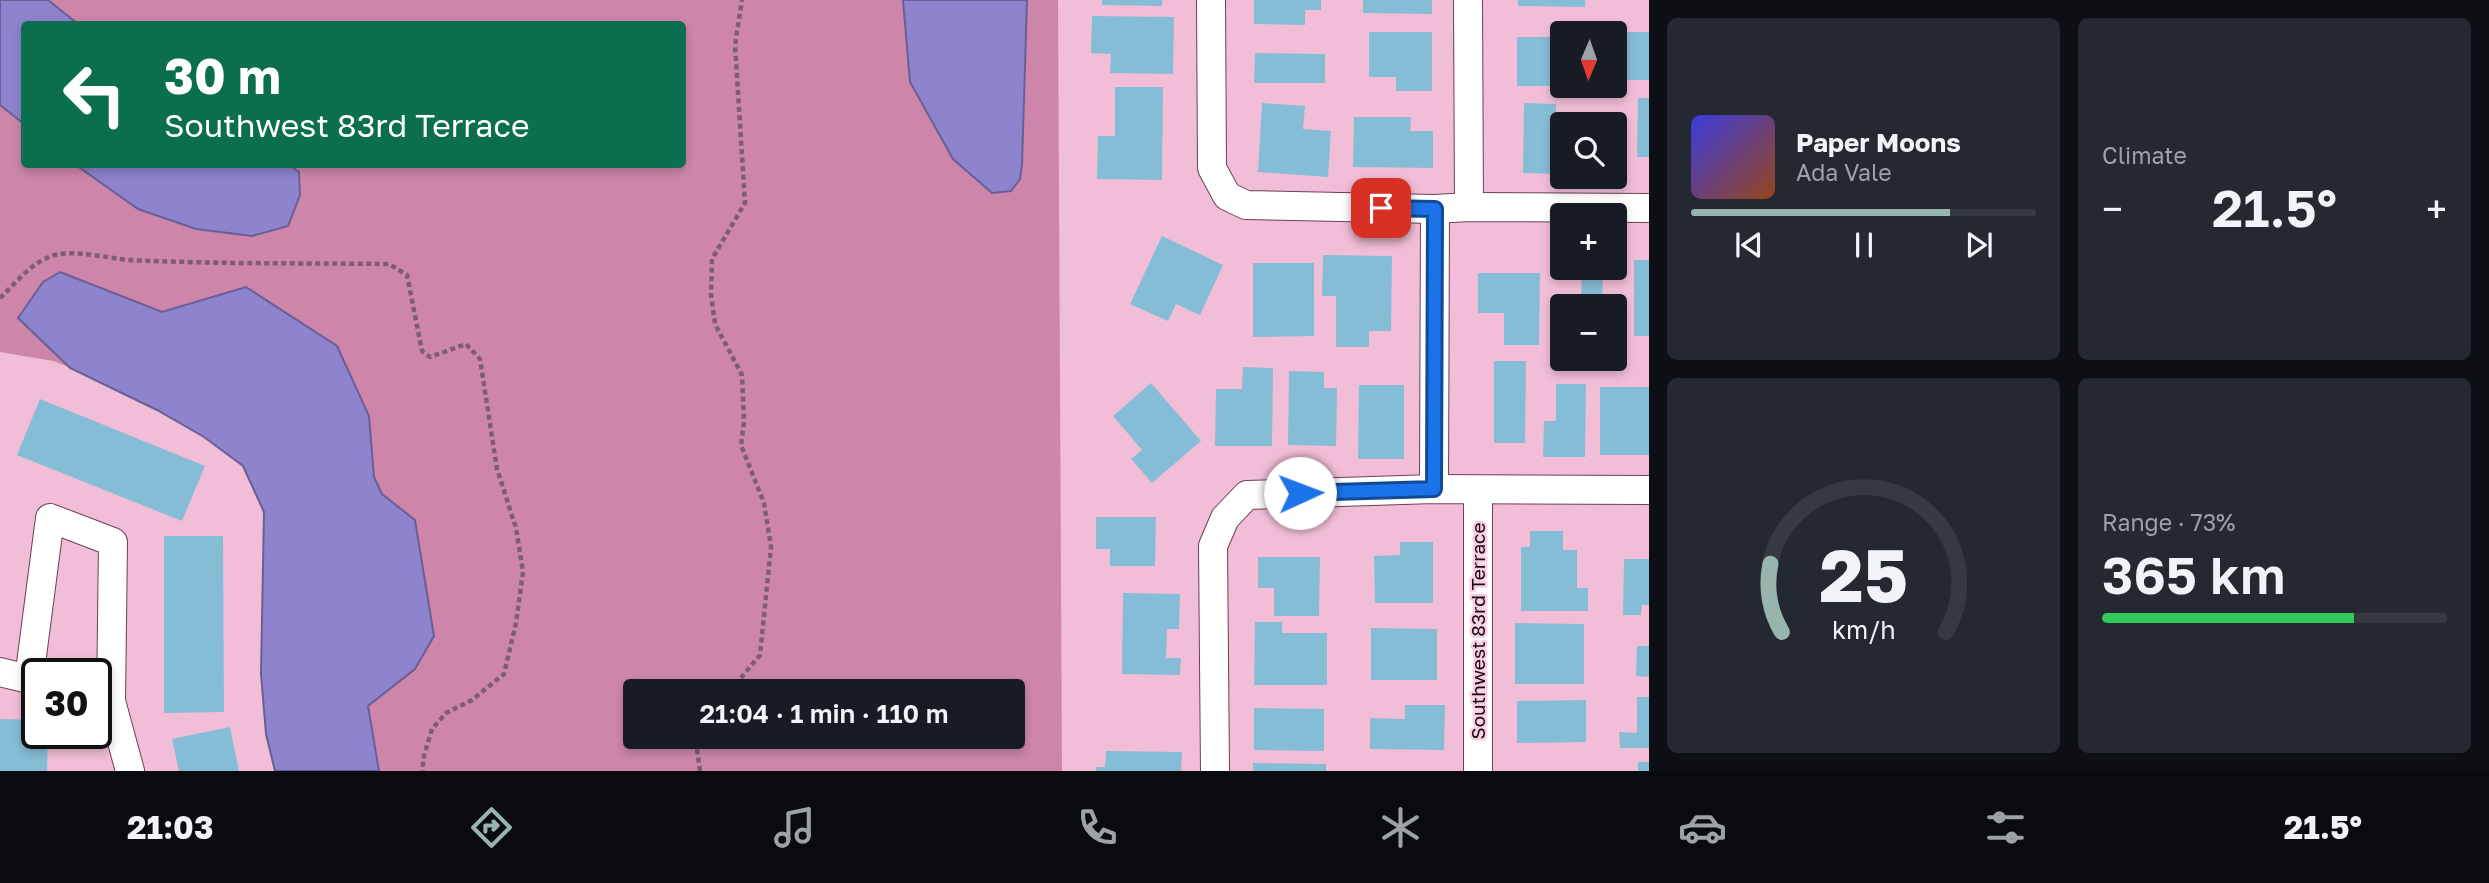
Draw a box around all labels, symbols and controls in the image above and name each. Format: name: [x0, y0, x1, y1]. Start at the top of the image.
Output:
north arrow: [1550, 21, 1628, 98]
map controls: [1550, 21, 1627, 371]
text: 30 m: [164, 46, 281, 105]
icon: left: [49, 49, 140, 140]
text: Southwest 83rd Terrace: [164, 106, 529, 144]
button: search: [1550, 112, 1627, 189]
text: Paper Moons: [1796, 127, 1961, 158]
text: Climate: [2102, 141, 2187, 169]
text: Ada Vale: [1796, 158, 1892, 186]
text: 21.5°: [2212, 176, 2337, 238]
pin: [1351, 178, 1411, 238]
text: −: [2102, 186, 2123, 231]
text: +: [2426, 186, 2447, 231]
icon: arrive: [1362, 189, 1400, 227]
button: +: [1550, 203, 1627, 280]
icon: previous: [1730, 226, 1768, 264]
icon: pause: [1845, 226, 1883, 264]
icon: next: [1960, 226, 1998, 264]
button: −: [1550, 294, 1627, 371]
position arrow: [1263, 456, 1337, 530]
text: Range · 73%: [2102, 508, 2235, 536]
street label: Southwest 83rd Terrace: [1466, 523, 1489, 739]
text: 25: [1819, 531, 1908, 618]
text: 365 km: [2102, 543, 2285, 605]
text: km/h: [1832, 613, 1895, 644]
speed limit sign: 30: [21, 658, 112, 749]
text: 21:04 · 1 min · 110 m: [699, 698, 949, 729]
icon: directions: [467, 803, 516, 852]
icon: music: [770, 803, 819, 852]
icon: phone: [1073, 803, 1122, 852]
icon: climate: [1376, 803, 1425, 852]
icon: car: [1678, 803, 1727, 852]
icon: filters: [1981, 803, 2030, 852]
text: 21:03: [127, 808, 213, 846]
text: 21.5°: [2284, 808, 2362, 846]

